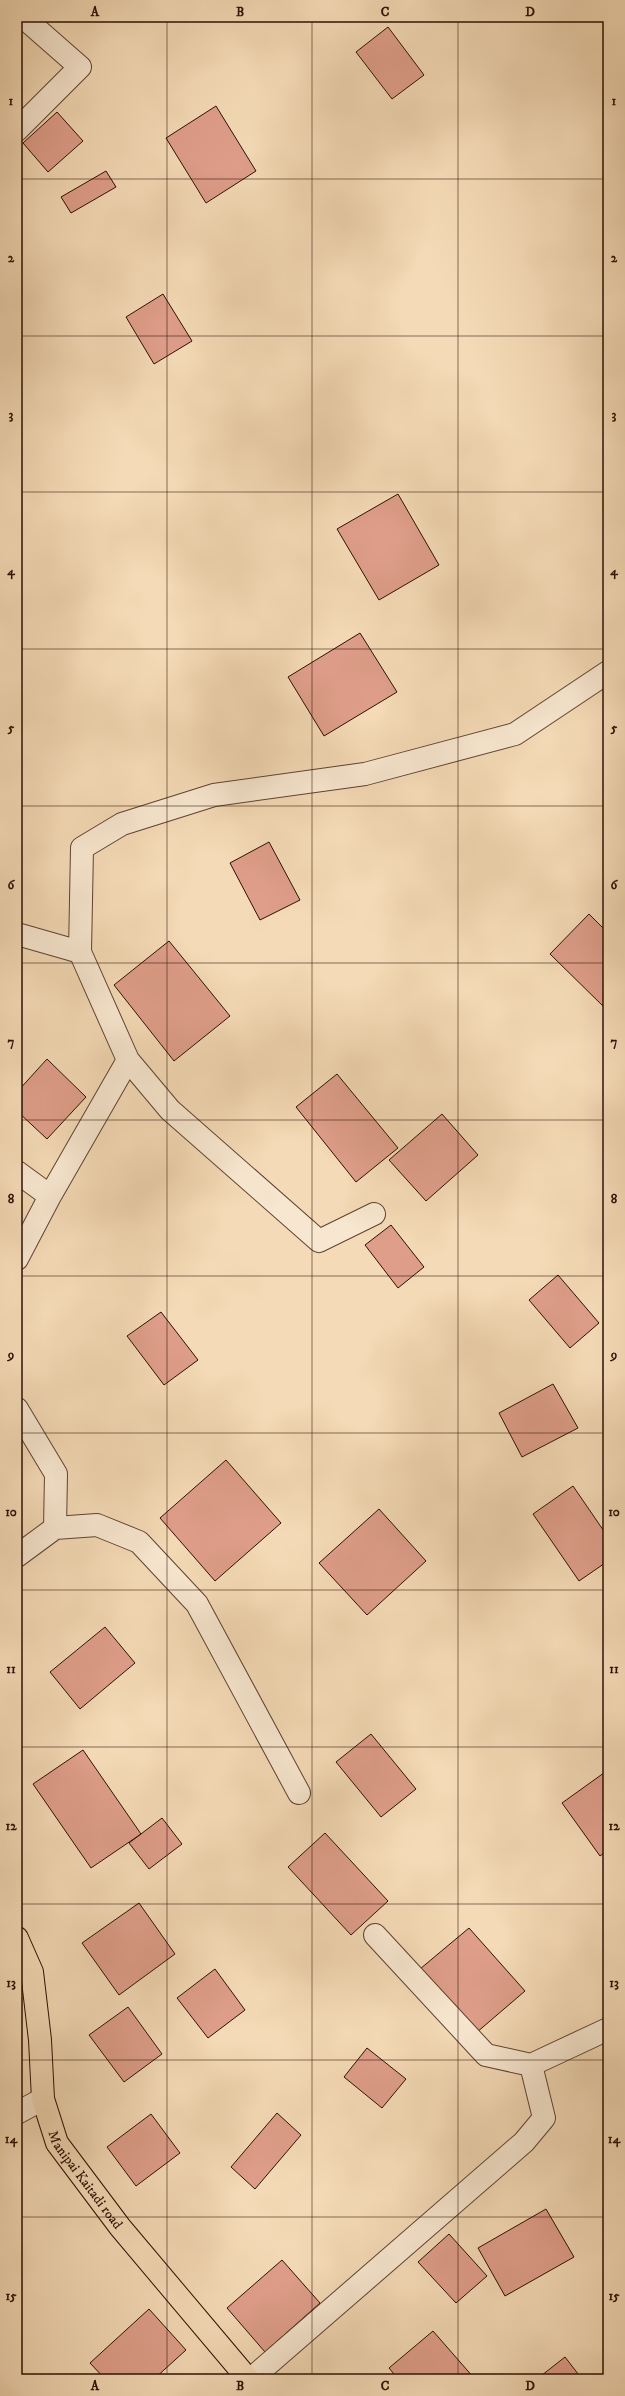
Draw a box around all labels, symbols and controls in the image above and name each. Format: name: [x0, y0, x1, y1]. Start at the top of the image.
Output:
text: A: [90, 4, 100, 20]
text: B: [236, 4, 244, 20]
text: C: [381, 4, 390, 20]
text: D: [525, 4, 535, 20]
text: 1: [9, 93, 14, 109]
text: 1: [612, 93, 617, 109]
text: 2: [8, 250, 15, 266]
text: 2: [611, 250, 618, 266]
text: 3: [9, 407, 14, 423]
text: 3: [612, 407, 617, 423]
text: 4: [6, 563, 15, 580]
text: 4: [609, 563, 618, 580]
text: 5: [7, 720, 15, 736]
text: 5: [610, 720, 618, 736]
text: 6: [8, 877, 16, 893]
text: 6: [611, 877, 619, 893]
text: 7: [8, 1034, 15, 1050]
text: 7: [611, 1034, 618, 1050]
text: 8: [8, 1191, 15, 1207]
text: 8: [611, 1191, 618, 1207]
text: 9: [7, 1347, 14, 1363]
text: 9: [610, 1347, 617, 1363]
text: 10: [5, 1504, 17, 1520]
text: 10: [608, 1504, 620, 1520]
text: 11: [6, 1661, 16, 1677]
text: 11: [609, 1661, 619, 1677]
text: 12: [5, 1818, 17, 1834]
text: 12: [608, 1818, 620, 1834]
text: 13: [6, 1975, 16, 1991]
text: 13: [609, 1975, 619, 1991]
street label: Manipai Kaitadi road: [44, 2128, 126, 2233]
text: 14: [5, 2131, 18, 2148]
text: 14: [608, 2131, 621, 2148]
text: 15: [5, 2288, 17, 2304]
text: 15: [608, 2288, 620, 2304]
text: A: [90, 2378, 100, 2394]
text: B: [236, 2378, 244, 2394]
text: C: [381, 2378, 390, 2394]
text: D: [525, 2378, 535, 2394]

